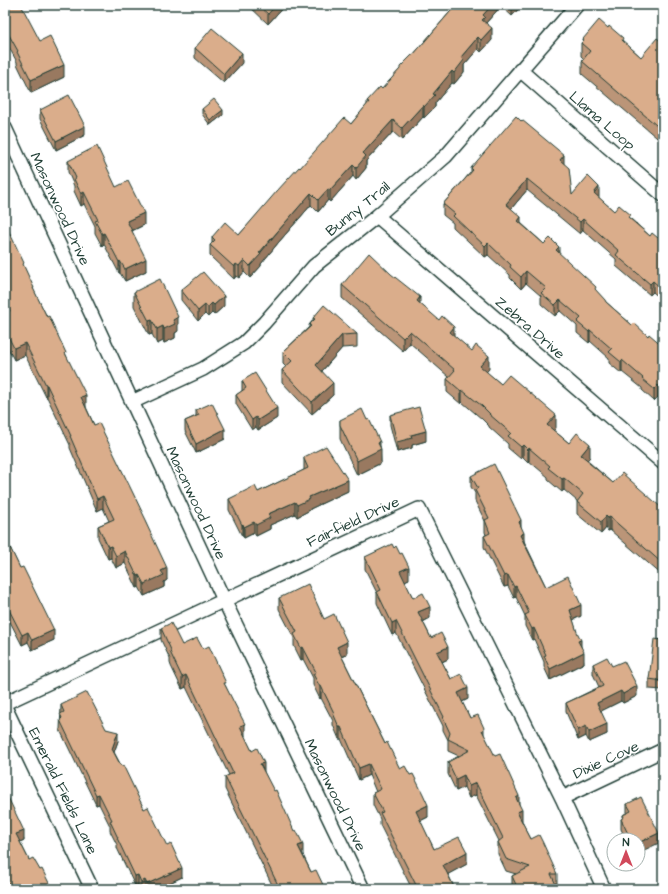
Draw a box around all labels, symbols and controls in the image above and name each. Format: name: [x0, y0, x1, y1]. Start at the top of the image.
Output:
street label: Llama Loop: [564, 86, 640, 156]
street label: Masonwood Drive: [25, 149, 95, 269]
street label: Bunny Trail: [321, 176, 395, 242]
street label: Zebra Drive: [491, 292, 569, 364]
street label: Masonwood Drive: [161, 443, 231, 563]
street label: Fairfield Drive: [303, 491, 403, 553]
street label: Emerald Fields Lane: [23, 724, 103, 858]
street label: Masonwood Drive: [299, 735, 371, 855]
street label: Dixie Cove: [570, 736, 642, 784]
north arrow: [606, 832, 646, 872]
text: N: [623, 835, 630, 850]

